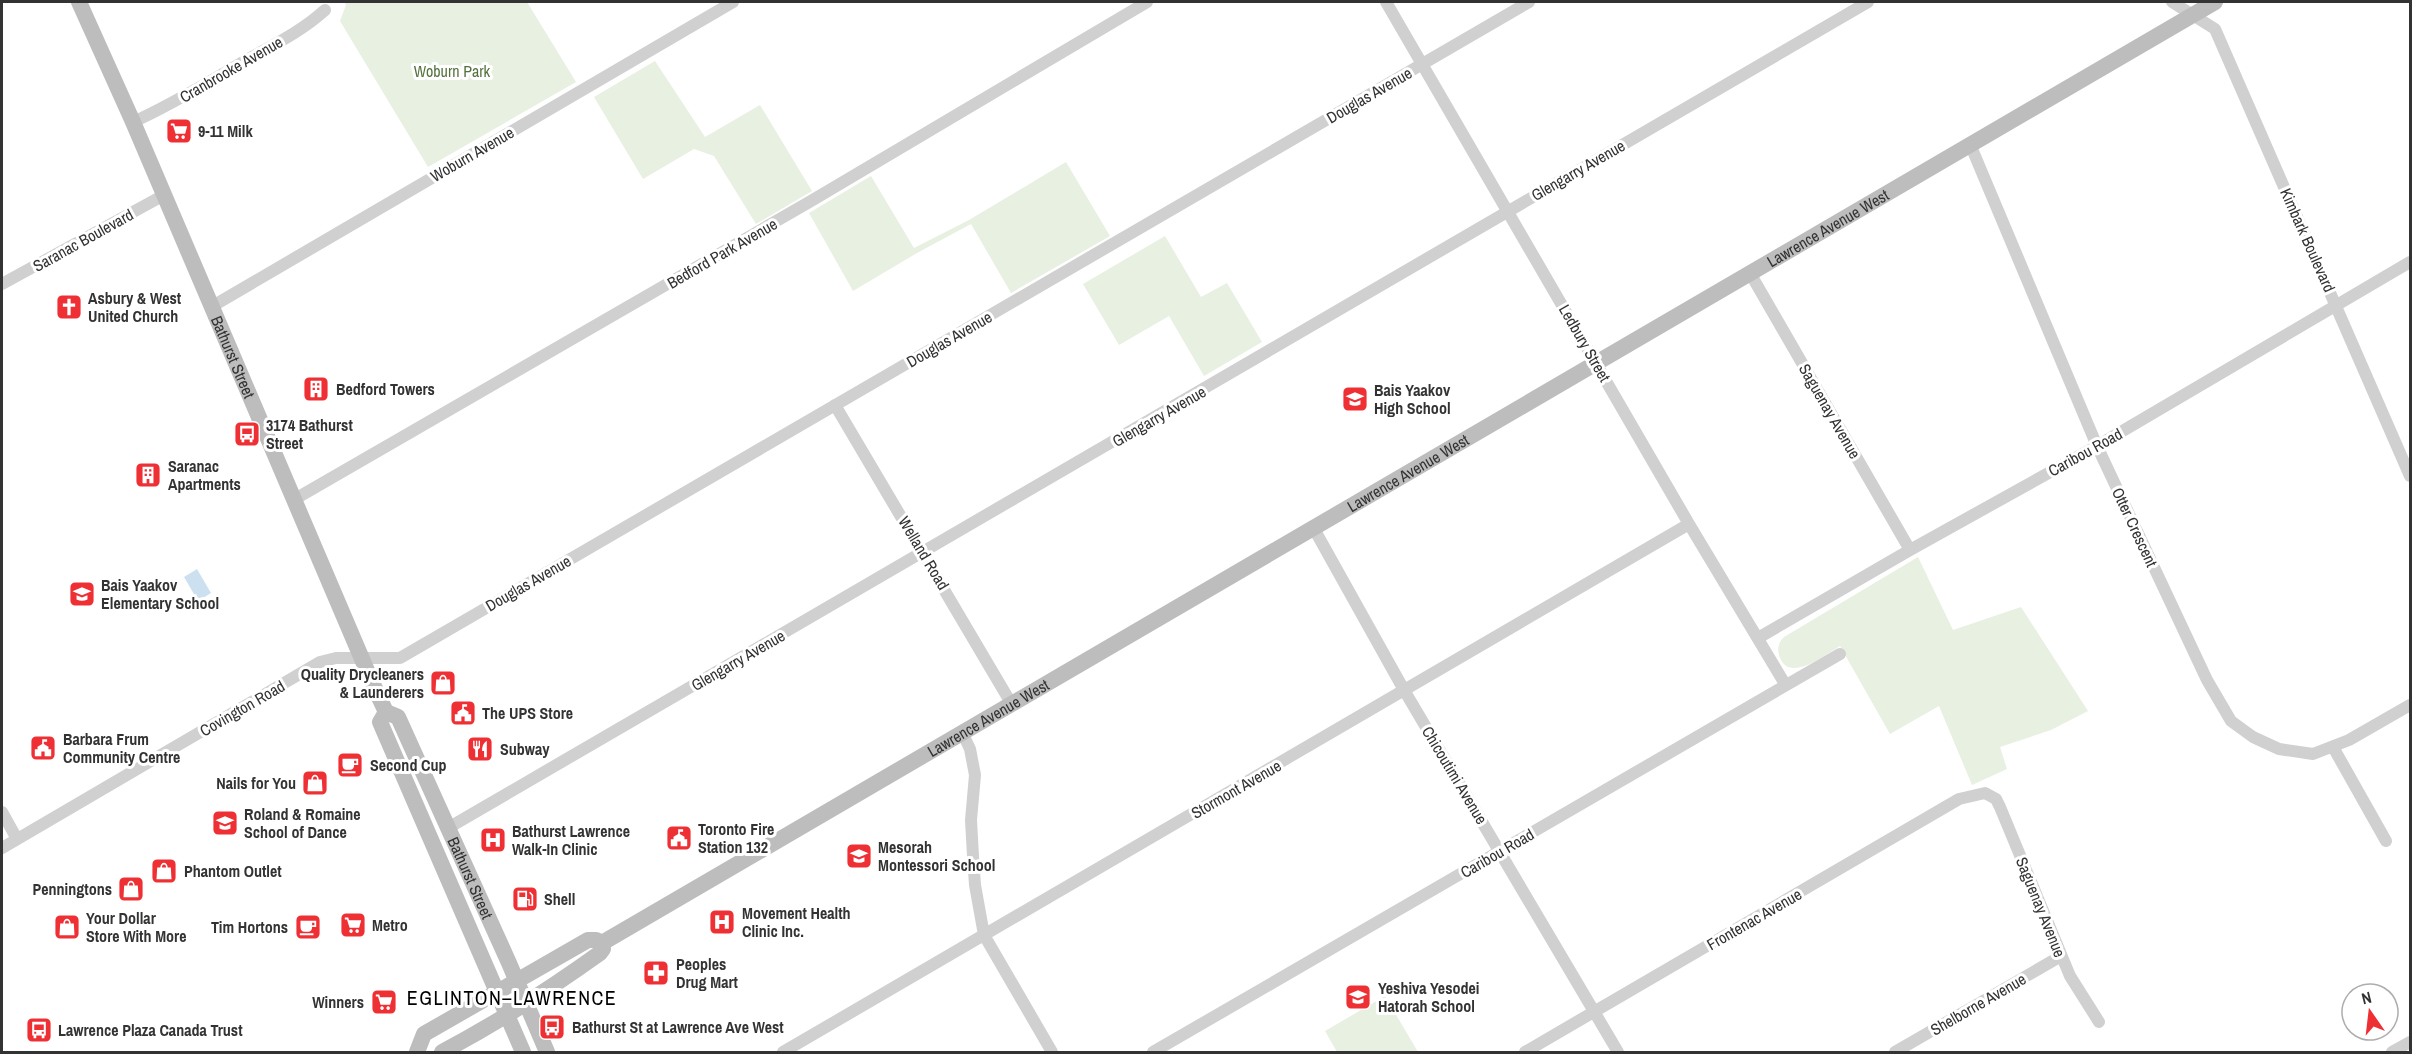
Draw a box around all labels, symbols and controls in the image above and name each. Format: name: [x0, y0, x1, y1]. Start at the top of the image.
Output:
street label: Cranbrooke Avenue: [175, 31, 287, 107]
park label: Woburn Park: [414, 60, 491, 82]
street label: Douglas Avenue: [1322, 62, 1416, 128]
supermarket icon: 9-11 Milk: [164, 116, 194, 146]
place label: 9-11 Milk: [198, 120, 253, 142]
street label: Woburn Avenue: [426, 121, 518, 187]
street label: Glengarry Avenue: [1527, 134, 1629, 206]
street label: Lawrence Avenue West: [1763, 184, 1893, 272]
street label: Kimbark Boulevard: [2275, 185, 2341, 295]
street label: Saranac Boulevard: [29, 203, 137, 277]
street label: Bedford Park Avenue: [663, 213, 781, 293]
place label: Asbury & West United Church: [88, 287, 182, 327]
church icon: Asbury & West United Church: [54, 292, 84, 322]
street label: Ledbury Street: [1554, 300, 1616, 386]
street label: Douglas Avenue: [902, 306, 996, 372]
street label: Bathurst Street: [206, 312, 261, 402]
street label: Saguenay Avenue: [1794, 359, 1866, 463]
building icon: Bedford Towers: [301, 374, 331, 404]
place label: Bedford Towers: [336, 378, 435, 400]
place label: Bais Yaakov High School: [1374, 379, 1451, 419]
street label: Glengarry Avenue: [1108, 380, 1210, 452]
school or university icon: Bais Yaakov High School: [1340, 384, 1370, 414]
place label: 3174 Bathurst Street: [266, 414, 353, 454]
bus stop icon: 3174 Bathurst Street: [232, 419, 262, 449]
street label: Caribou Road: [2044, 423, 2126, 481]
street label: Lawrence Avenue West: [1343, 429, 1473, 517]
place label: Saranac Apartments: [168, 455, 241, 495]
building icon: Saranac Apartments: [133, 460, 163, 490]
street label: Otter Crescent: [2107, 484, 2163, 571]
street label: Welland Road: [893, 512, 955, 594]
street label: Douglas Avenue: [481, 550, 575, 616]
place label: Bais Yaakov Elementary School: [101, 574, 219, 614]
school or university icon: Bais Yaakov Elementary School: [67, 579, 97, 609]
street label: Glengarry Avenue: [687, 624, 789, 696]
place label: Quality Drycleaners & Launderers: [301, 663, 424, 703]
shop icon: Quality Drycleaners & Launderers: [428, 668, 458, 698]
street label: Lawrence Avenue West: [923, 673, 1053, 762]
street label: Covington Road: [195, 675, 289, 741]
public building icon: The UPS Store: [448, 698, 478, 728]
place label: The UPS Store: [482, 702, 573, 724]
street label: Chicoutimi Avenue: [1417, 722, 1493, 828]
place label: Barbara Frum Community Centre: [63, 728, 180, 768]
public building icon: Barbara Frum Community Centre: [28, 733, 58, 763]
restaurant icon: Subway: [465, 734, 495, 764]
place label: Subway: [500, 738, 550, 760]
cafe icon: Second Cup: [335, 750, 365, 780]
place label: Second Cup: [370, 754, 447, 776]
street label: Stormont Avenue: [1187, 754, 1285, 824]
shop icon: Nails for You: [300, 768, 330, 798]
place label: Nails for You: [216, 772, 296, 794]
place label: Roland & Romaine School of Dance: [244, 803, 361, 843]
school or university icon: Roland & Romaine School of Dance: [210, 808, 240, 838]
place label: Toronto Fire Station 132: [698, 818, 774, 858]
place label: Bathurst Lawrence Walk-In Clinic: [512, 820, 630, 860]
public building icon: Toronto Fire Station 132: [664, 823, 694, 853]
street label: Caribou Road: [1456, 823, 1538, 883]
hospital icon: Bathurst Lawrence Walk-In Clinic: [478, 825, 508, 855]
street label: Bathurst Street: [443, 833, 499, 923]
place label: Mesorah Montessori School: [878, 836, 995, 876]
school or university icon: Mesorah Montessori School: [844, 841, 874, 871]
street label: Saguenay Avenue: [2011, 854, 2071, 960]
shop icon: Phantom Outlet: [149, 856, 179, 886]
place label: Phantom Outlet: [184, 860, 282, 882]
shop icon: Penningtons: [116, 874, 146, 904]
place label: Penningtons: [33, 878, 112, 900]
street label: Frontenac Avenue: [1702, 883, 1806, 955]
fuel station icon: Shell: [510, 884, 540, 914]
place label: Shell: [544, 888, 575, 910]
place label: Movement Health Clinic Inc.: [742, 902, 851, 942]
place label: Your Dollar Store With More: [86, 907, 186, 947]
hospital icon: Movement Health Clinic Inc.: [707, 907, 737, 937]
supermarket icon: Metro: [338, 910, 368, 940]
shop icon: Your Dollar Store With More: [52, 912, 82, 942]
cafe icon: Tim Hortons: [293, 912, 323, 942]
place label: Metro: [372, 914, 408, 936]
place label: Tim Hortons: [211, 916, 288, 938]
place label: Peoples Drug Mart: [676, 953, 739, 993]
pharmacy icon: Peoples Drug Mart: [641, 958, 671, 988]
street label: Shelborne Avenue: [1926, 968, 2030, 1040]
place label: Yeshiva Yesodei Hatorah School: [1378, 977, 1479, 1017]
school or university icon: Yeshiva Yesodei Hatorah School: [1343, 982, 1373, 1012]
north arrow: [2340, 982, 2400, 1042]
district label: EGLINTON–LAWRENCE: [407, 984, 617, 1011]
text: N: [2359, 986, 2374, 1009]
supermarket icon: Winners: [369, 987, 399, 1017]
place label: Winners: [312, 991, 364, 1013]
bus stop icon: Bathurst St at Lawrence Ave West: [537, 1012, 567, 1042]
bus stop icon: Lawrence Plaza Canada Trust: [24, 1015, 54, 1045]
place label: Bathurst St at Lawrence Ave West: [572, 1016, 784, 1038]
place label: Lawrence Plaza Canada Trust: [58, 1019, 243, 1041]

